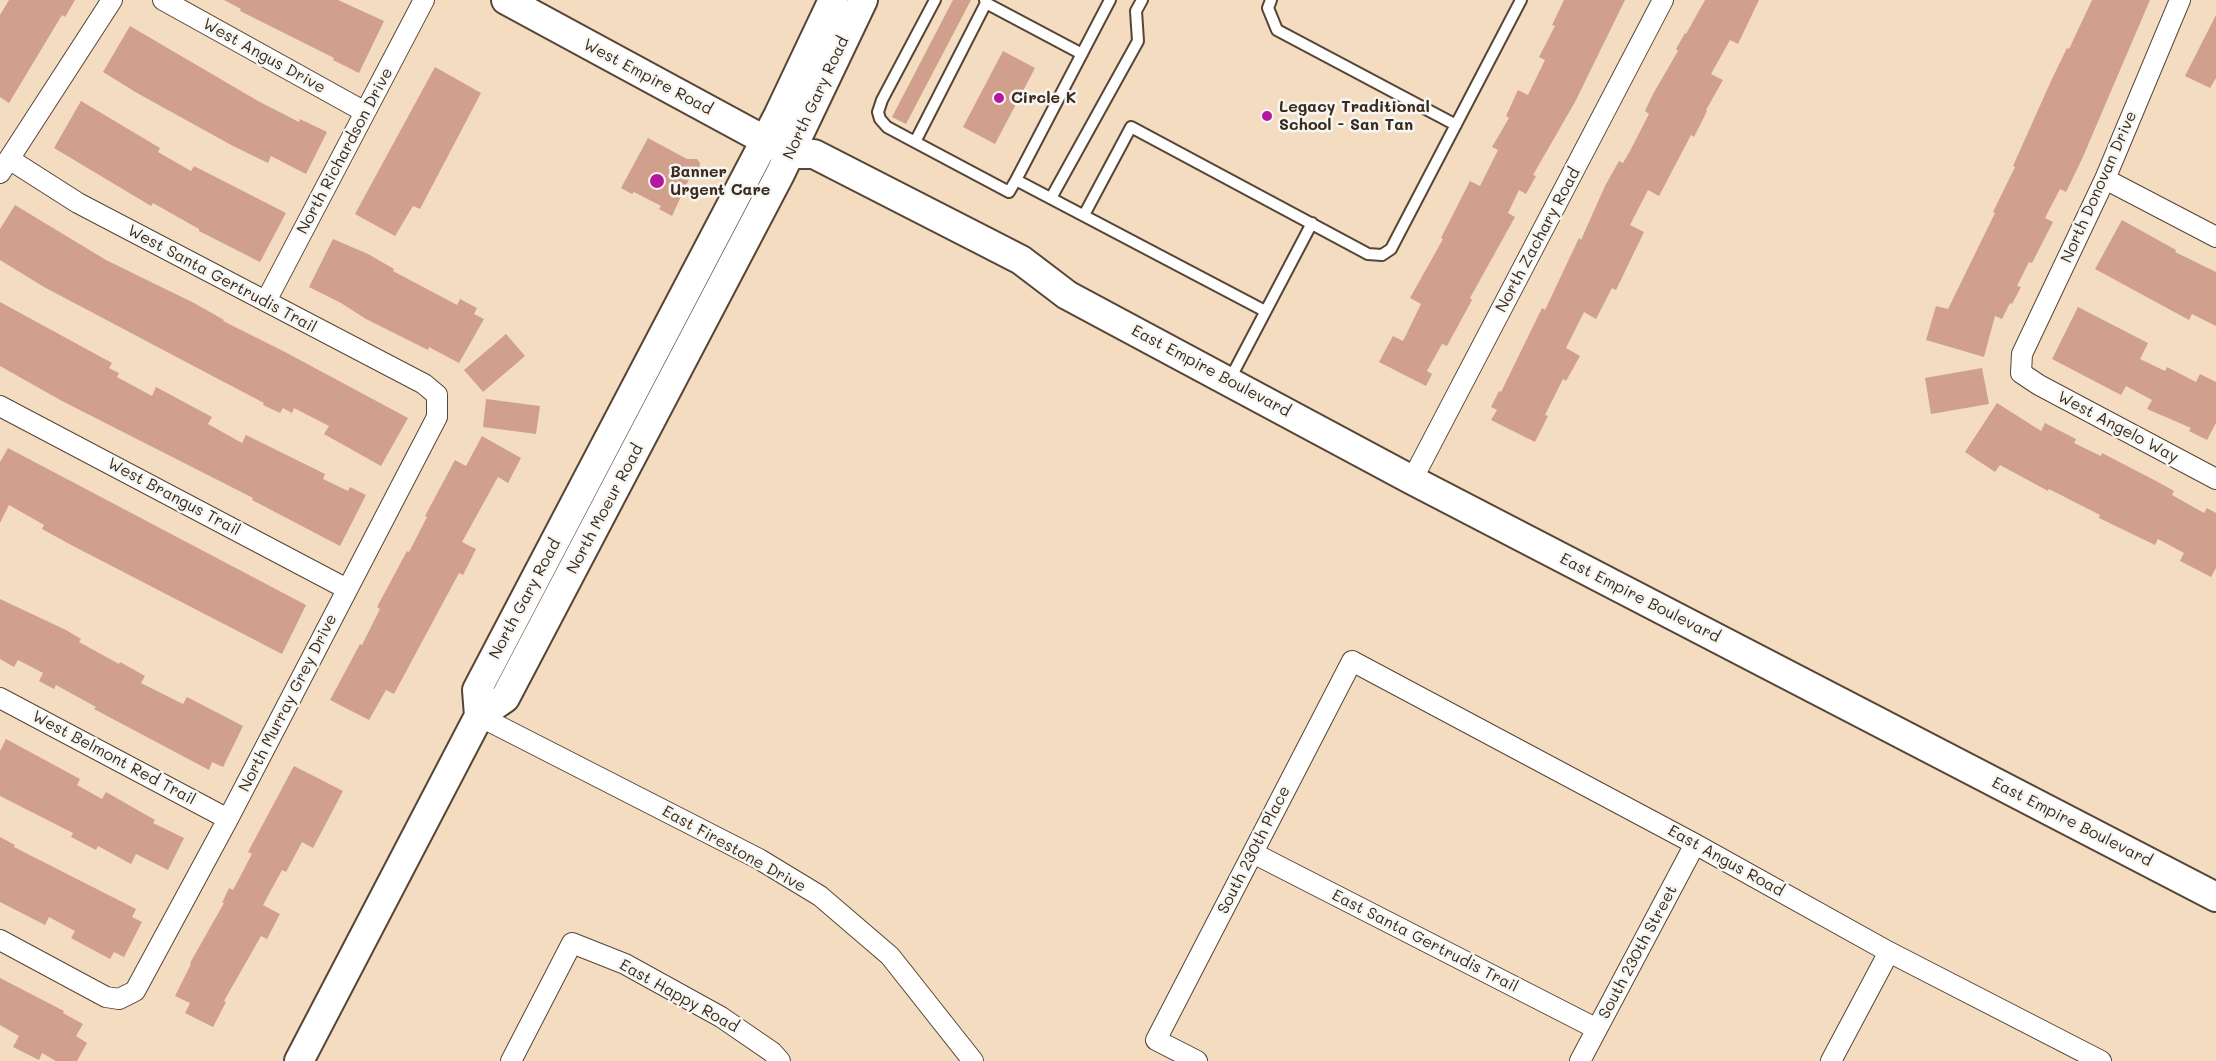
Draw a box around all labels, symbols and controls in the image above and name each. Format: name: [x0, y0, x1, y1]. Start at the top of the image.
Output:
street label: West Angus Drive: [199, 14, 329, 98]
street label: North Gary Road: [779, 33, 853, 163]
street label: West Empire Road: [580, 35, 716, 119]
street label: North Richardson Drive: [293, 64, 397, 238]
place label: Circle K: [1011, 88, 1076, 108]
marker: Circle K: [992, 91, 1006, 105]
place label: Legacy Traditional School - San Tan: [1279, 97, 1430, 135]
street label: North Donovan Drive: [2057, 108, 2141, 266]
marker: Legacy Traditional School - San Tan: [1260, 109, 1274, 123]
place label: Banner Urgent Care: [670, 162, 770, 200]
street label: North Zachary Road: [1492, 164, 1584, 316]
marker: Banner Urgent Care: [648, 172, 666, 190]
street label: West Santa Gertrudis Trail: [124, 221, 320, 337]
street label: East Empire Boulevard: [1128, 321, 1294, 421]
street label: West Angelo Way: [2054, 387, 2182, 467]
street label: North Moeur Road: [563, 441, 647, 577]
street label: West Brangus Trail: [104, 454, 244, 540]
street label: North Gary Road: [485, 535, 565, 663]
street label: East Empire Boulevard: [1557, 549, 1723, 647]
street label: North Murray Grey Drive: [235, 611, 341, 795]
street label: West Belmont Red Trail: [29, 707, 199, 809]
street label: East Empire Boulevard: [1989, 773, 2155, 871]
street label: South 230th Place: [1213, 783, 1295, 917]
street label: East Firestone Drive: [659, 801, 809, 897]
street label: East Angus Road: [1665, 821, 1787, 901]
street label: South 230th Street: [1595, 882, 1681, 1022]
street label: East Santa Gertrudis Trail: [1329, 886, 1521, 996]
street label: East Happy Road: [616, 955, 742, 1037]

